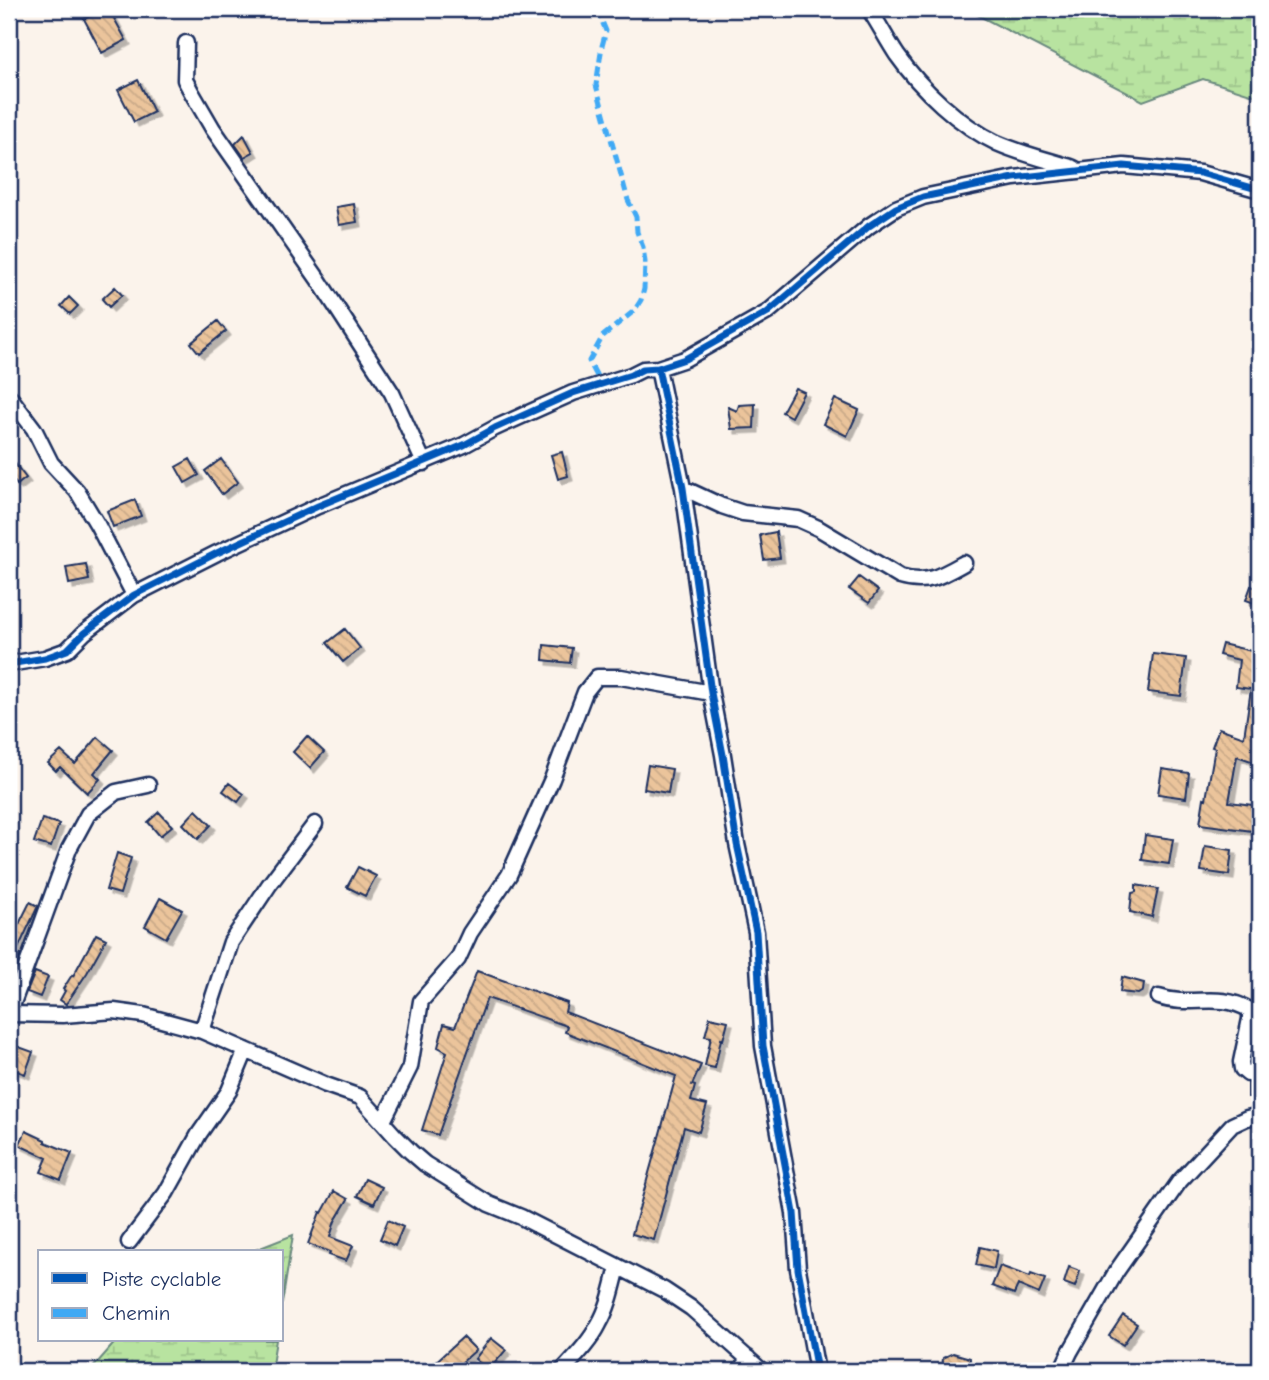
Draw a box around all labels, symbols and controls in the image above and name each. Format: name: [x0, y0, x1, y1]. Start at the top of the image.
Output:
legend: [38, 1250, 284, 1342]
text: Piste cyclable: [102, 1267, 221, 1291]
text: Chemin: [102, 1301, 170, 1325]

